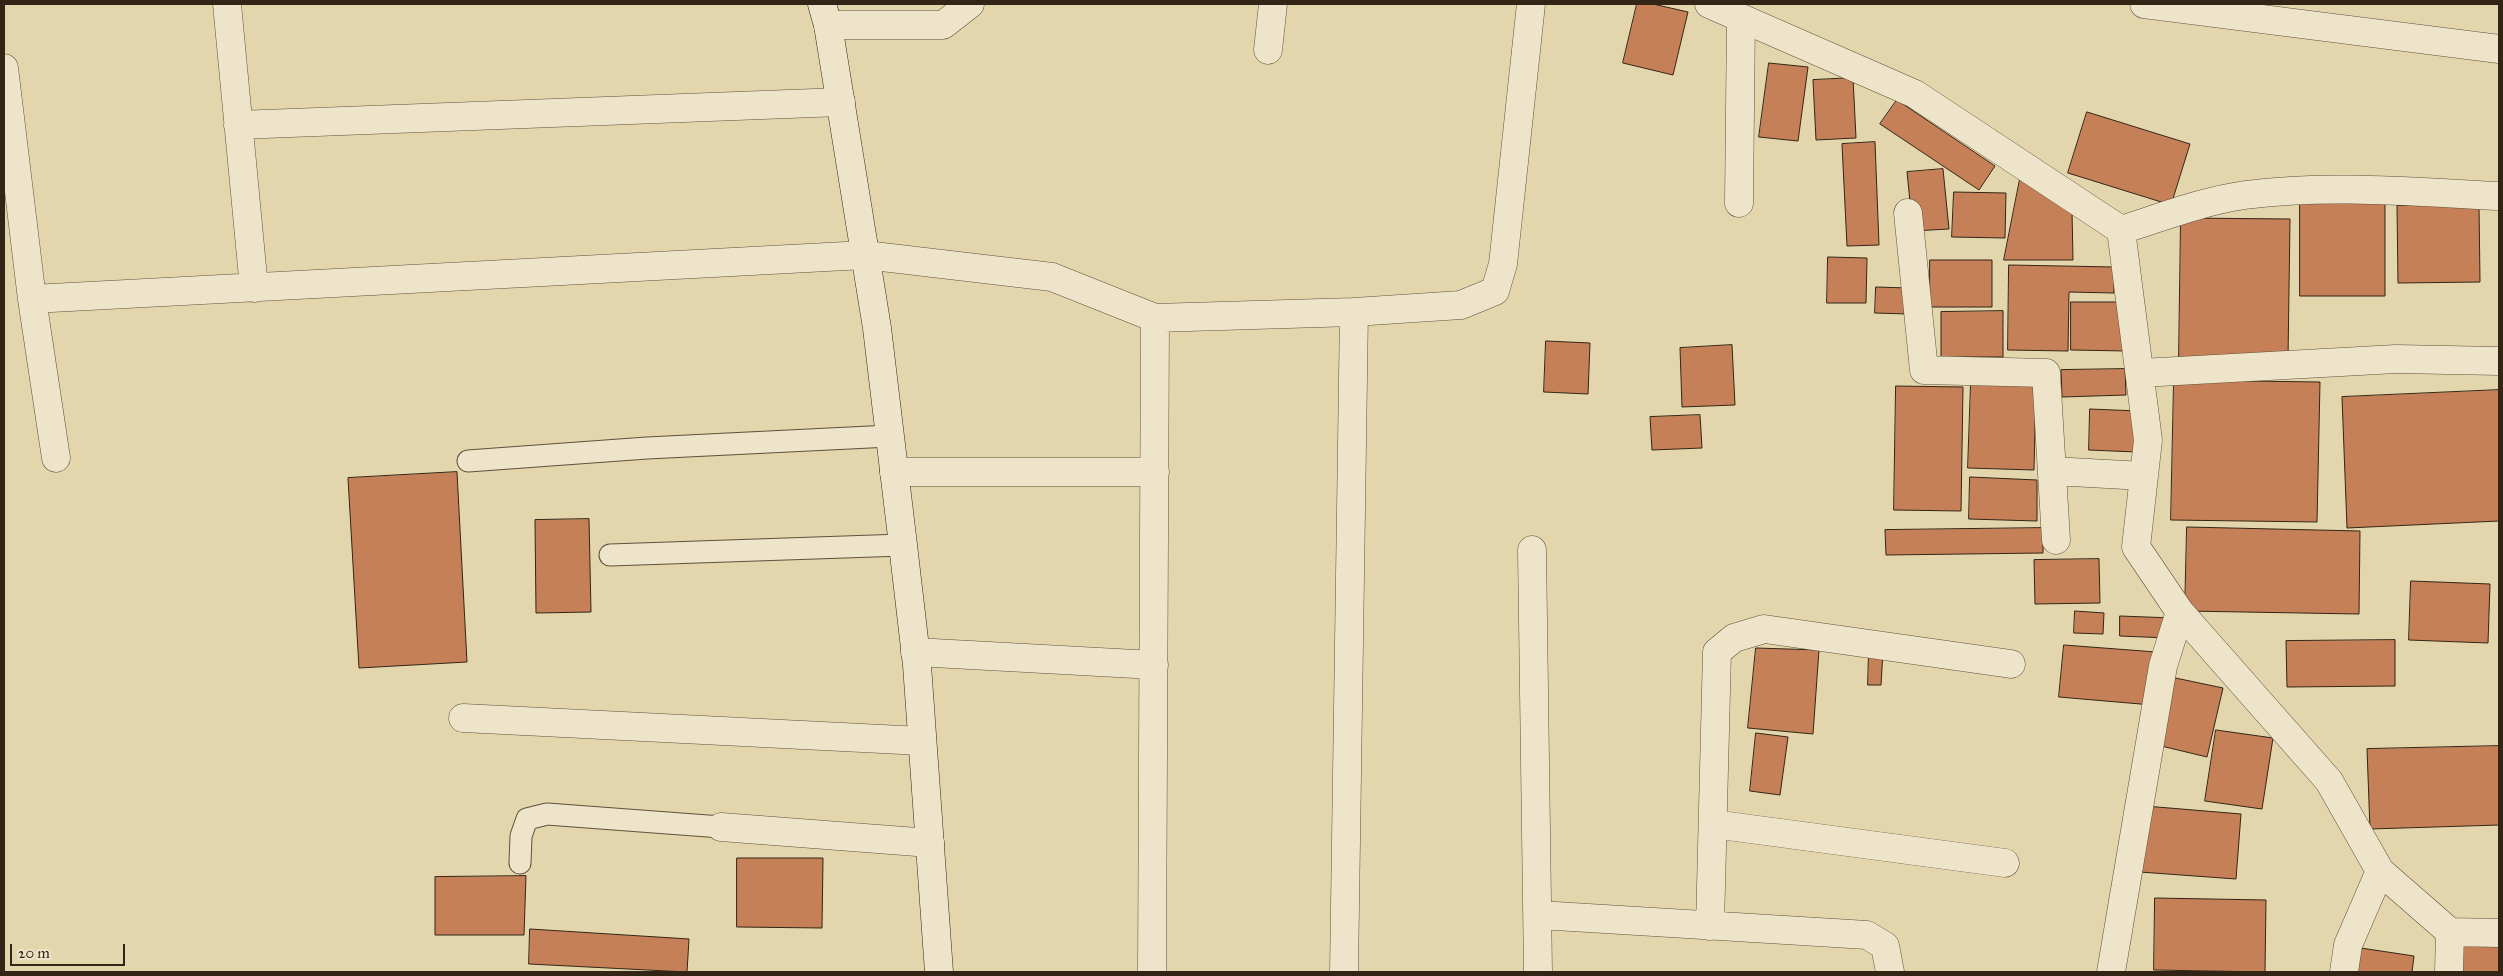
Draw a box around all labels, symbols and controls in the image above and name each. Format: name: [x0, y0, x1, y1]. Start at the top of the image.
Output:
scale bar: [12, 934, 128, 966]
text: 20 m: [18, 944, 50, 962]

